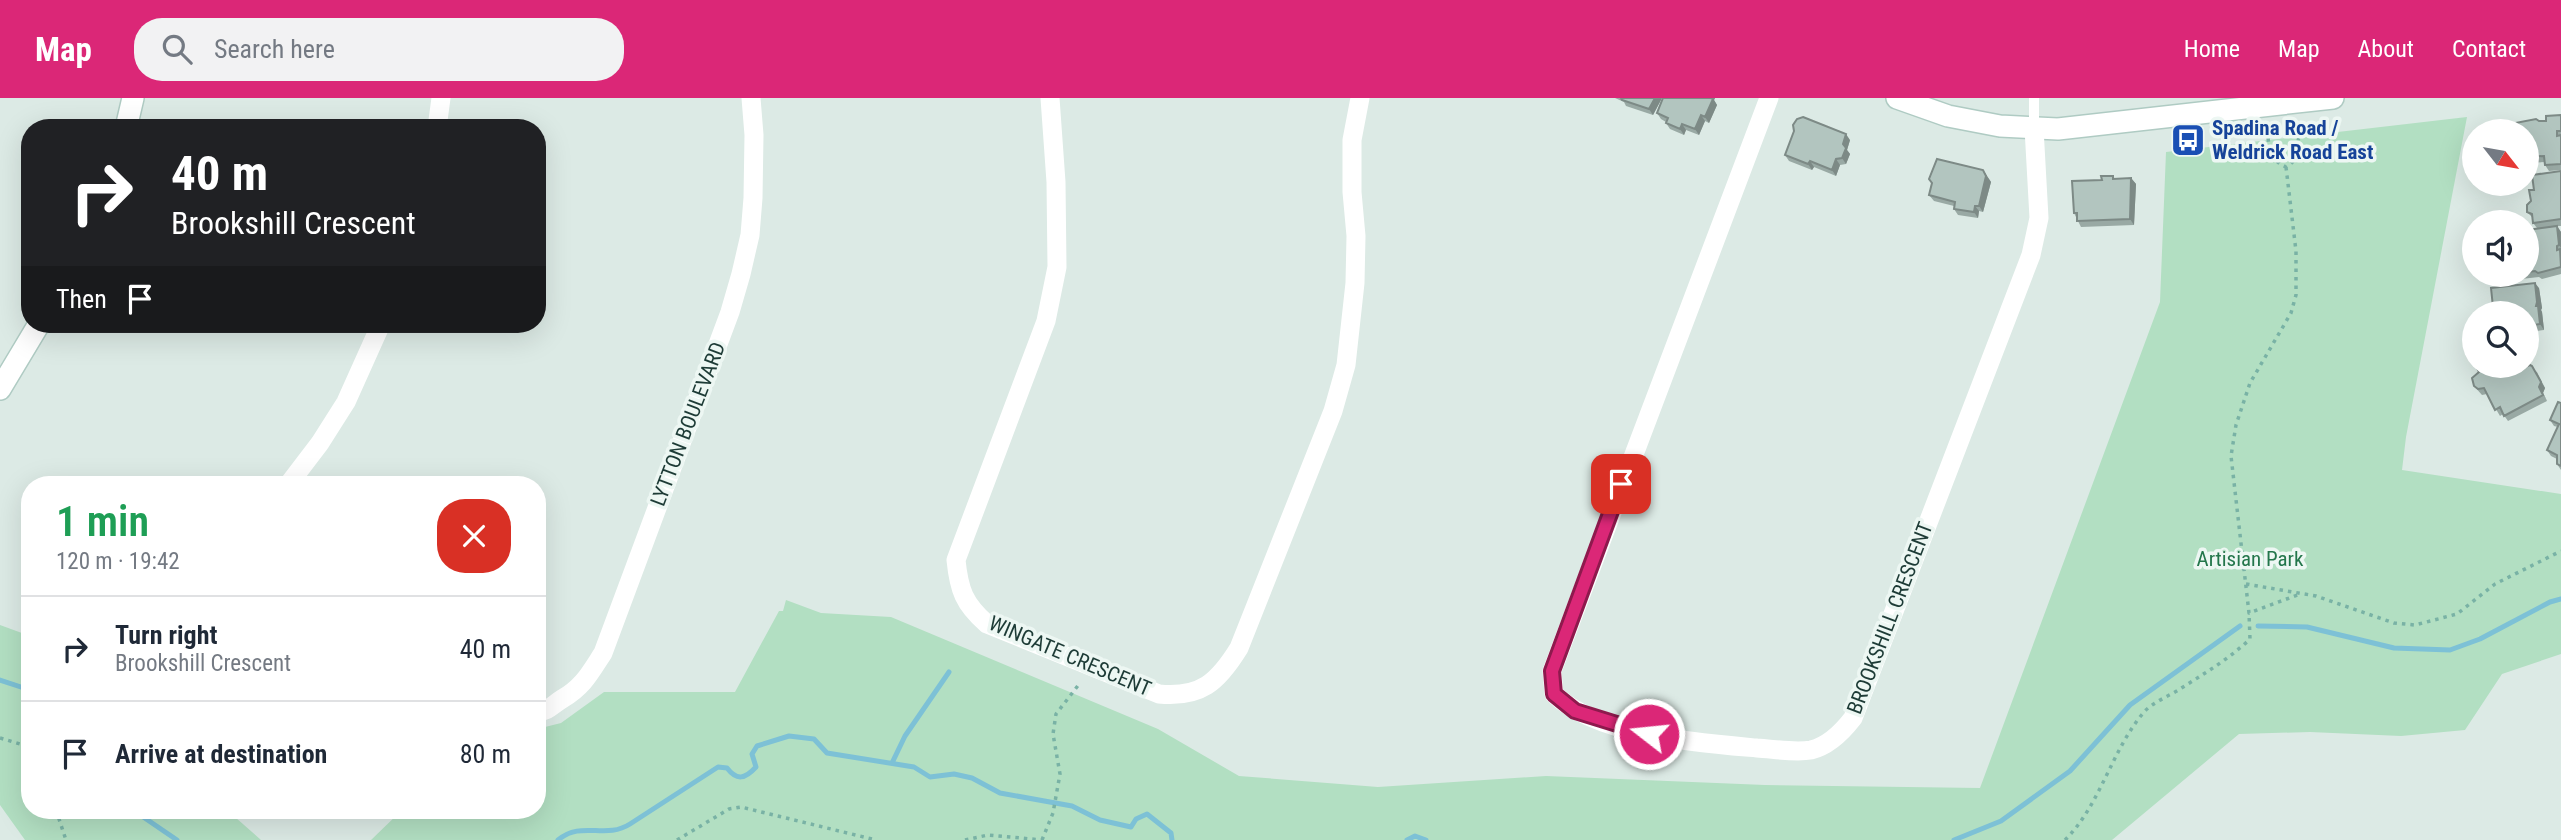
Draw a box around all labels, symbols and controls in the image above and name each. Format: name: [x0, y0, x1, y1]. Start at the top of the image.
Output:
search box: [134, 18, 624, 81]
text: Map: [35, 30, 92, 69]
icon: search: [158, 30, 196, 68]
text: Search here: [214, 34, 335, 64]
text: Home: [2184, 35, 2240, 63]
text: Map: [2278, 35, 2320, 63]
text: About: [2358, 35, 2414, 63]
text: Contact: [2452, 35, 2526, 63]
place label: Spadina Road / Weldrick Road East: [2212, 116, 2373, 164]
north arrow: [2462, 119, 2539, 196]
map controls: [2462, 119, 2539, 378]
bus stop icon: Spadina Road / Weldrick Road East: [2169, 121, 2207, 159]
text: 40 m: [171, 145, 268, 202]
icon: right: [56, 147, 147, 238]
text: Brookshill Crescent: [171, 204, 416, 242]
button: sound: [2462, 210, 2539, 287]
icon: arrive: [121, 280, 159, 318]
text: Then: [56, 284, 107, 314]
button: search: [2462, 301, 2539, 378]
street label: LYTTON BOULEVARD: [646, 339, 730, 509]
pin: [1591, 454, 1651, 514]
icon: arrive: [1602, 465, 1640, 503]
text: 1 min: [56, 497, 149, 546]
button: close: [437, 499, 511, 573]
street label: BROOKSHILL CRESCENT: [1842, 519, 1938, 717]
park label: Artisian Park: [2197, 547, 2304, 571]
text: 120 m · 19:42: [56, 548, 180, 575]
street label: WINGATE CRESCENT: [985, 611, 1155, 701]
text: Turn right: [115, 620, 217, 650]
icon: right: [56, 630, 94, 668]
text: 40 m: [460, 634, 511, 664]
text: Brookshill Crescent: [115, 650, 291, 677]
position arrow: [1612, 697, 1686, 771]
icon: arrive: [56, 735, 94, 773]
text: Arrive at destination: [115, 739, 327, 769]
text: 80 m: [460, 739, 511, 769]

